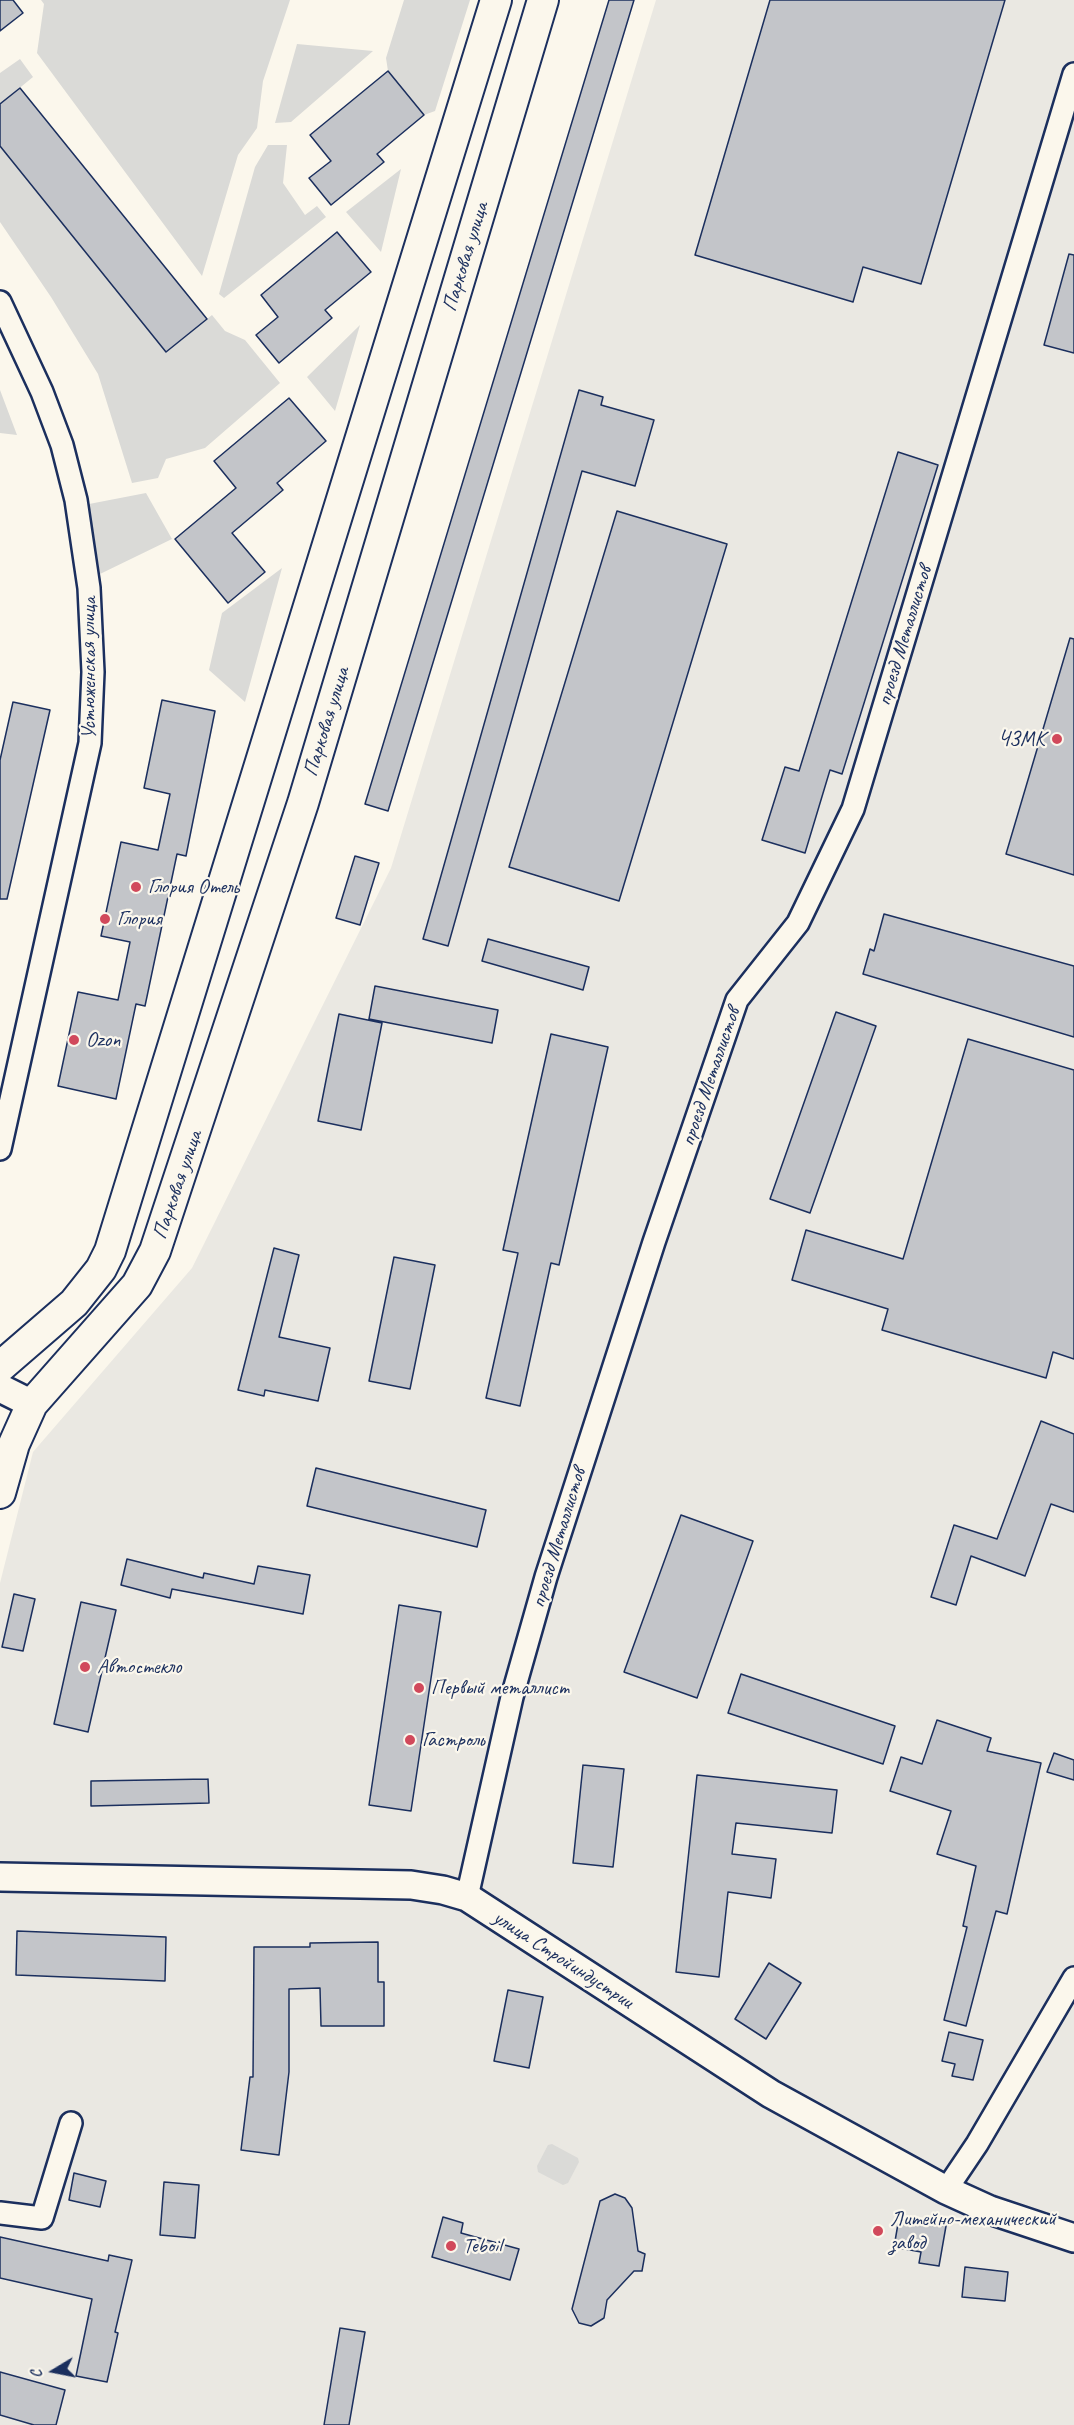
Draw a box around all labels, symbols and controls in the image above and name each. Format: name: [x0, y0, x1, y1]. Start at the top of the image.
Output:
street label: Парковая улица: [437, 199, 495, 315]
street label: проезд Металлистов: [872, 563, 938, 709]
street label: Устюженская улица: [76, 597, 102, 739]
street label: Парковая улица: [298, 664, 356, 780]
place label: ЧЗМК: [998, 726, 1045, 752]
marker: ЧЗМК: [1050, 732, 1064, 746]
place label: Глория Отель: [148, 874, 239, 900]
marker: Глория Отель: [129, 880, 143, 894]
place label: Глория: [117, 906, 162, 932]
marker: Глория: [98, 912, 112, 926]
street label: проезд Металлистов: [676, 1005, 746, 1149]
place label: Ozon: [86, 1027, 121, 1053]
marker: Ozon: [67, 1033, 81, 1047]
street label: Парковая улица: [148, 1128, 208, 1242]
street label: проезд Металлистов: [526, 1465, 592, 1611]
place label: Автостекло: [97, 1654, 181, 1680]
marker: Автостекло: [78, 1660, 92, 1674]
place label: Первый металлист: [431, 1675, 569, 1701]
marker: Первый металлист: [412, 1681, 426, 1695]
place label: Гастроль: [422, 1727, 485, 1753]
marker: Гастроль: [403, 1733, 417, 1747]
street label: улица Стройиндустрии: [488, 1905, 638, 2015]
place label: Литейно-механический завод: [890, 2206, 1056, 2256]
marker: Литейно-механический завод: [871, 2224, 885, 2238]
place label: Teboil: [463, 2233, 502, 2259]
marker: Teboil: [444, 2239, 458, 2253]
north arrow: [24, 2341, 84, 2401]
text: С: [26, 2369, 47, 2380]

